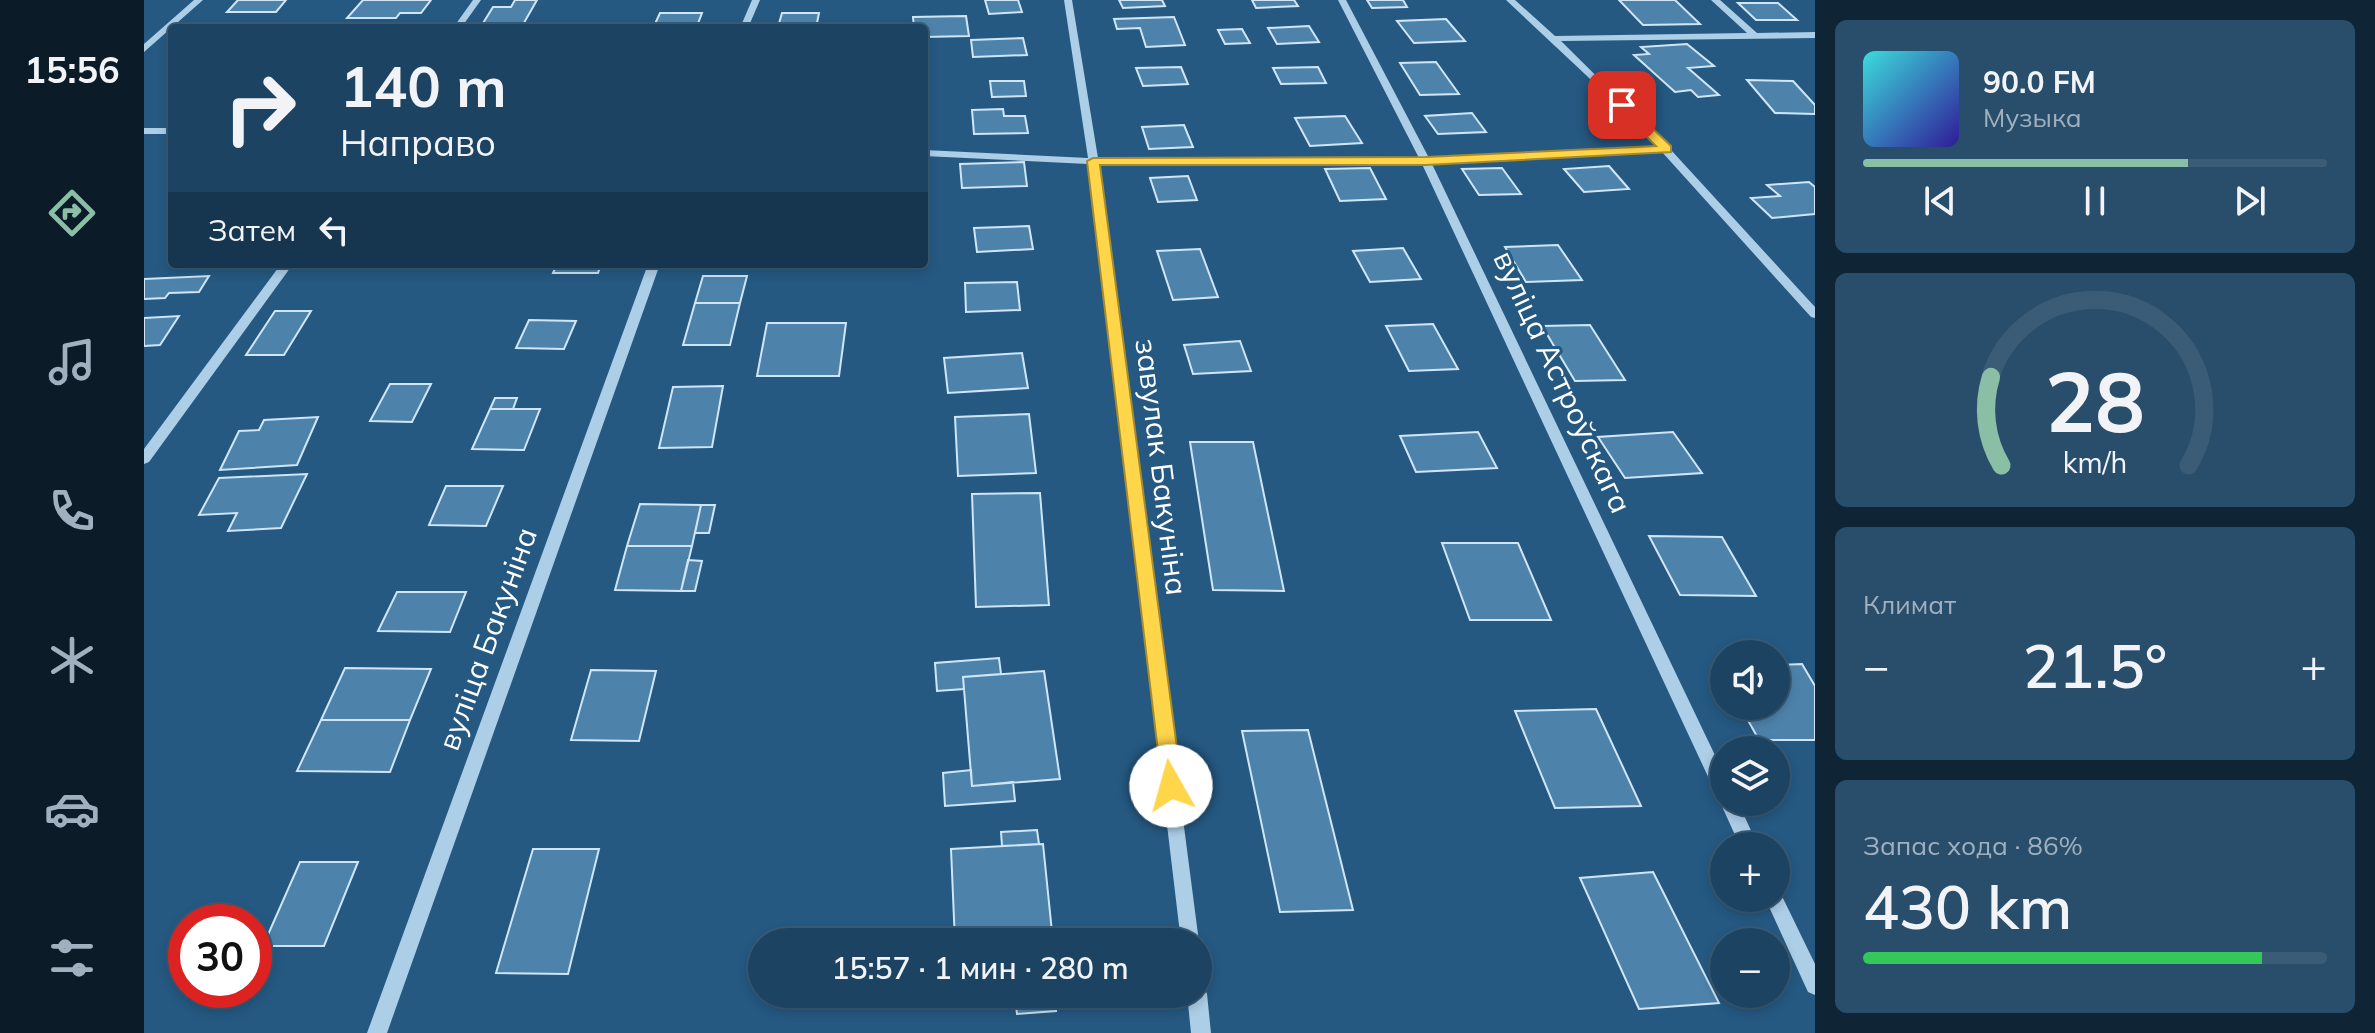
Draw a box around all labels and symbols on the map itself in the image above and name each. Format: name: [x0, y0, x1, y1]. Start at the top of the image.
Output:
pin: [1588, 71, 1656, 139]
street label: вуліца Астроўскага: [1485, 244, 1640, 519]
street label: завулак Бакуніна: [1127, 336, 1197, 597]
street label: вуліца Бакуніна: [429, 522, 545, 755]
position arrow: [1129, 744, 1213, 828]
speed limit sign: 30: [168, 904, 272, 1008]

